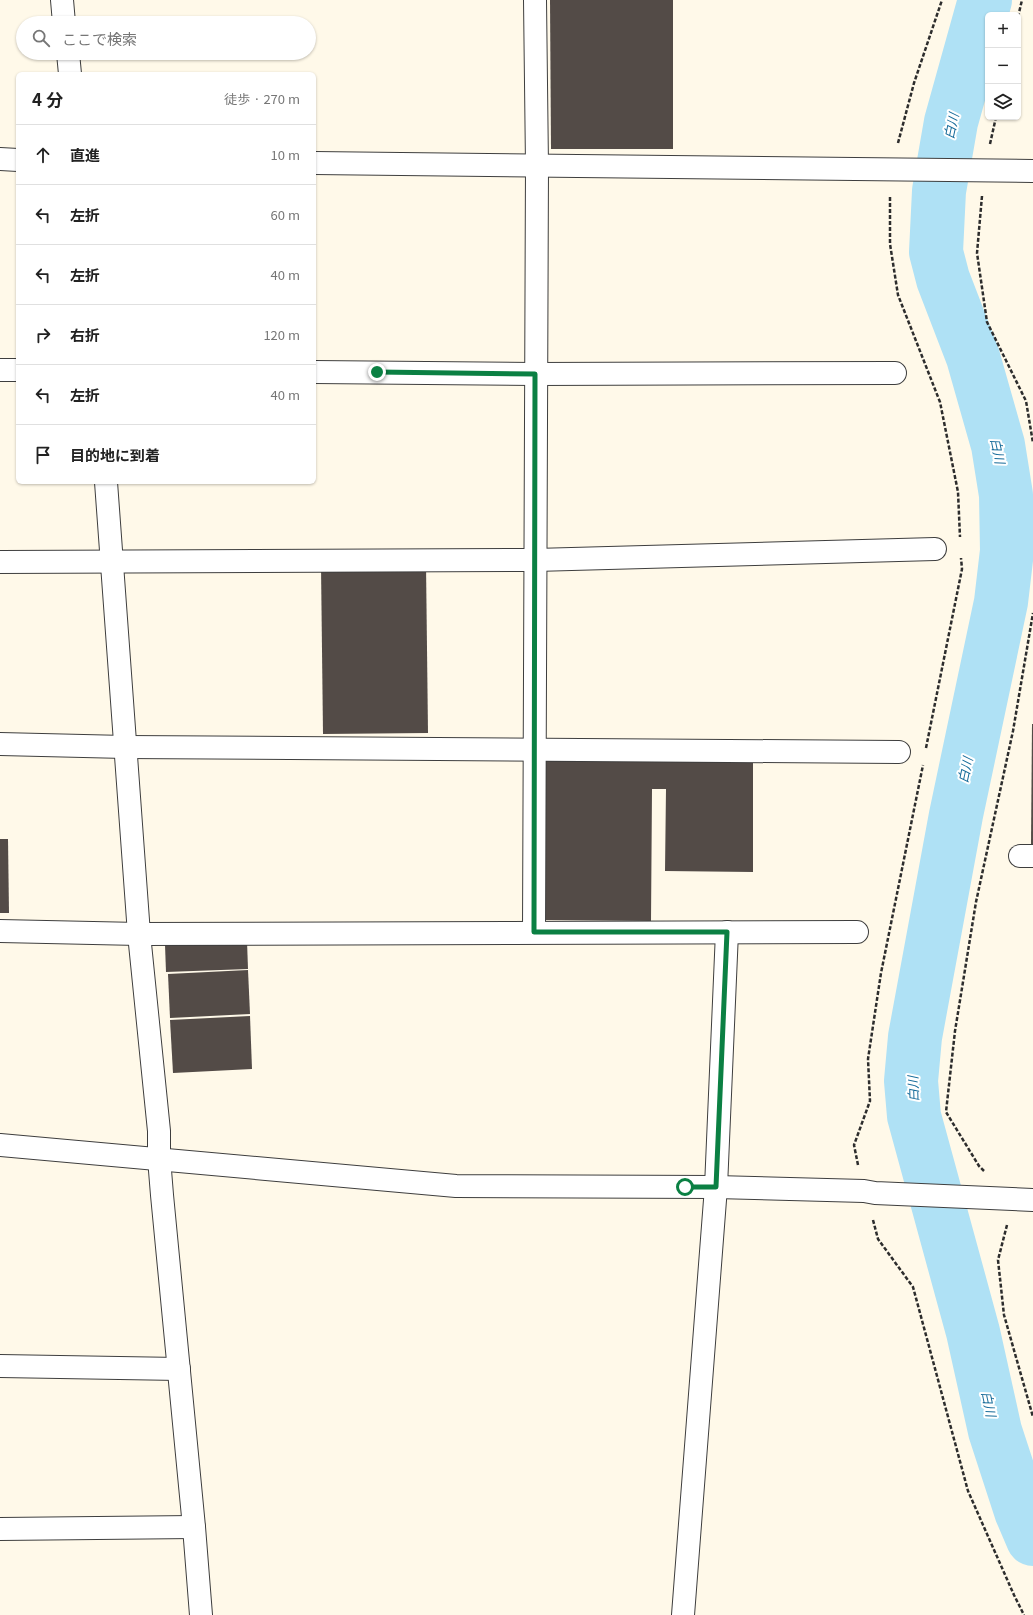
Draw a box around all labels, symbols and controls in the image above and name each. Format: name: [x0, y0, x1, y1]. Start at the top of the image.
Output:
map controls: [985, 12, 1021, 120]
button: +: [985, 12, 1021, 48]
search box: [16, 16, 316, 60]
icon: search: [30, 27, 52, 49]
text: ここで検索: [62, 28, 137, 49]
button: −: [985, 48, 1021, 84]
button: layers: [985, 84, 1021, 120]
text: 4 分: [32, 86, 63, 111]
text: 徒歩 · 270 m: [224, 89, 300, 108]
water label: 白川: [939, 109, 963, 141]
icon: ahead: [32, 144, 54, 166]
text: 直進: [70, 144, 100, 165]
text: 10 m: [271, 145, 300, 164]
icon: left: [32, 204, 54, 226]
text: 左折: [70, 204, 100, 225]
text: 60 m: [271, 205, 300, 224]
icon: left: [32, 264, 54, 286]
text: 左折: [70, 264, 100, 285]
text: 40 m: [271, 265, 300, 284]
icon: right: [32, 324, 54, 346]
text: 右折: [70, 324, 100, 345]
text: 120 m: [263, 325, 300, 344]
route end: [368, 363, 386, 381]
icon: left: [32, 384, 54, 406]
text: 左折: [70, 384, 100, 405]
text: 40 m: [271, 385, 300, 404]
water label: 白川: [986, 436, 1011, 468]
icon: arrive: [32, 444, 54, 466]
text: 目的地に到着: [70, 444, 160, 465]
water label: 白川: [953, 753, 977, 785]
water label: 白川: [902, 1074, 922, 1102]
route start: [676, 1178, 694, 1196]
water label: 白川: [977, 1389, 1002, 1421]

